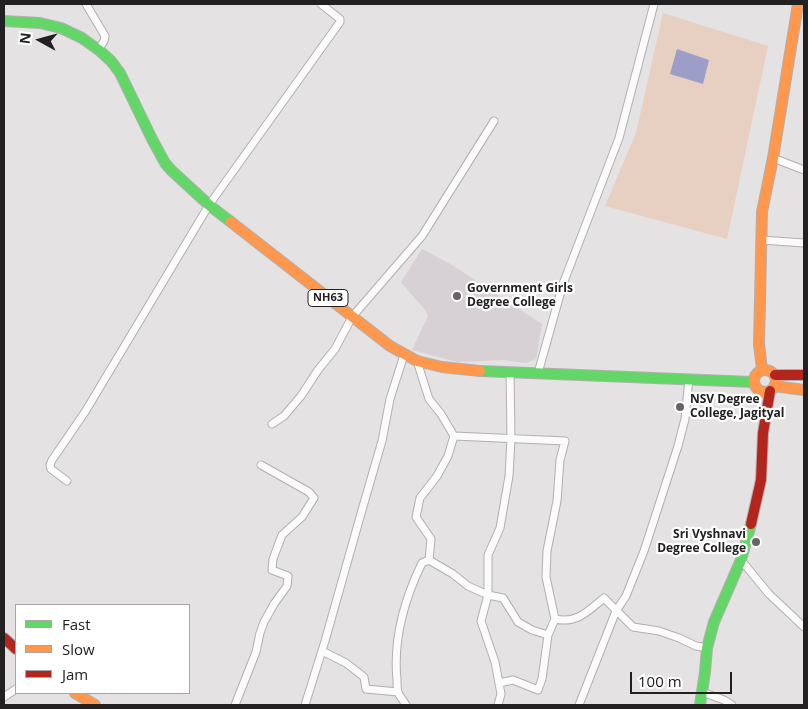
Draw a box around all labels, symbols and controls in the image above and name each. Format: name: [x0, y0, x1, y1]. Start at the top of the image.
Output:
north arrow: [15, 15, 65, 65]
text: N: [14, 31, 35, 45]
place label: Government Girls Degree College: [467, 282, 573, 310]
road number: NH63: [308, 290, 348, 306]
marker: Government Girls Degree College: [451, 290, 463, 302]
place label: NSV Degree College, Jagityal: [690, 393, 785, 421]
marker: NSV Degree College, Jagityal: [674, 401, 686, 413]
place label: Sri Vyshnavi Degree College: [657, 528, 746, 556]
marker: Sri Vyshnavi Degree College: [750, 536, 762, 548]
legend: [15, 604, 190, 694]
text: Fast: [62, 614, 91, 634]
text: Slow: [62, 639, 95, 659]
scale bar: [633, 662, 736, 694]
text: Jam: [62, 664, 88, 684]
text: 100 m: [638, 671, 682, 691]

